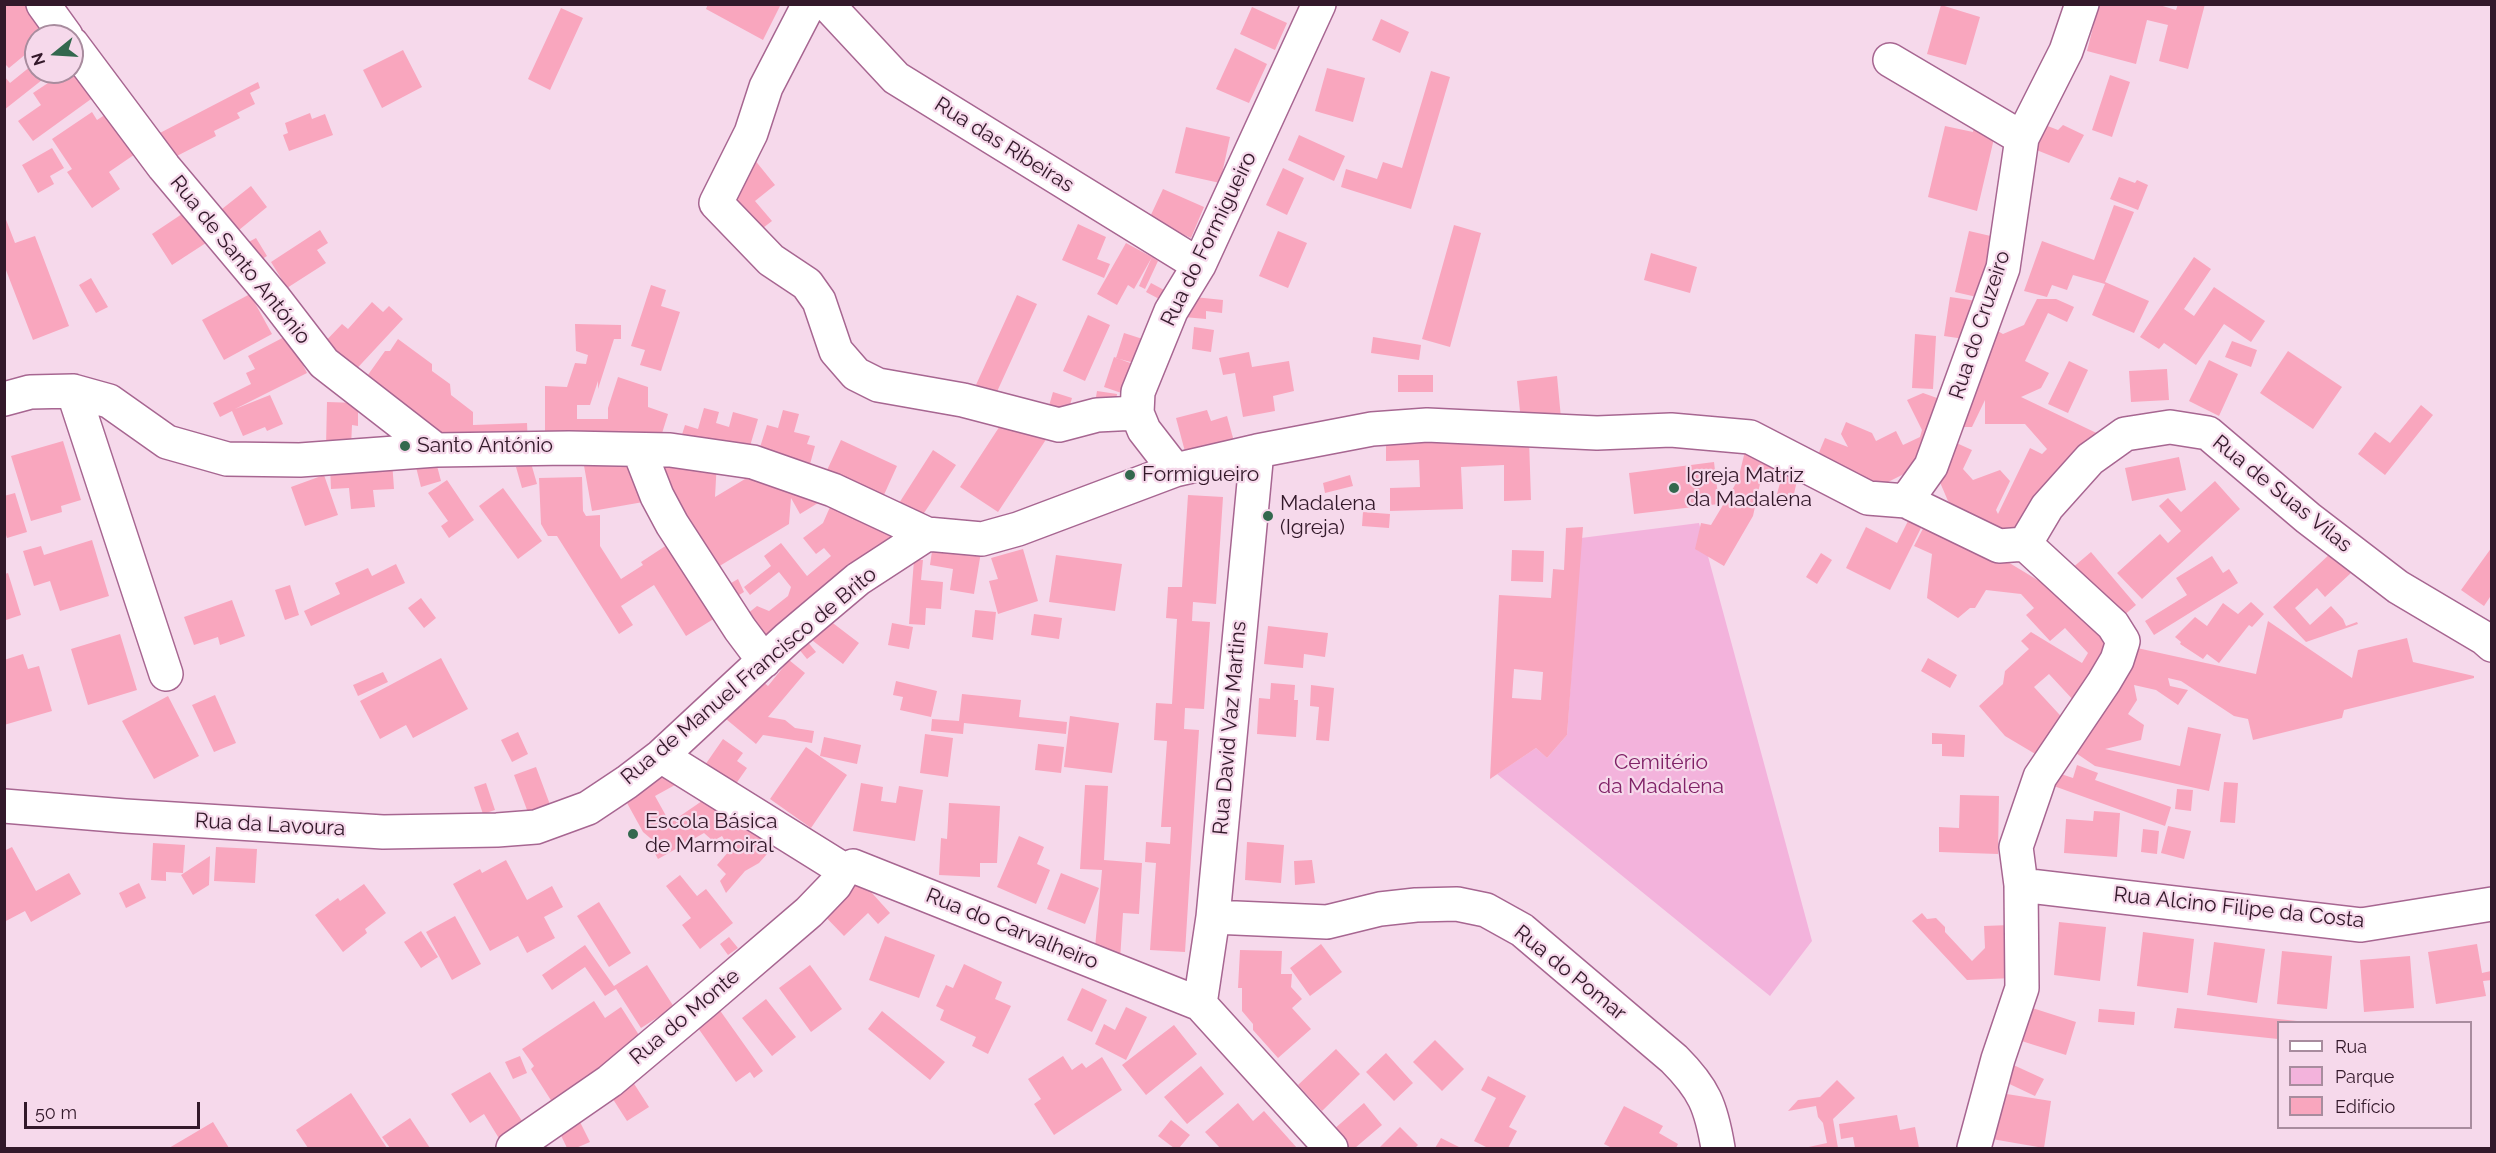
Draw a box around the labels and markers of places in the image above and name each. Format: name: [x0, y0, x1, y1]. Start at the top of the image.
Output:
place label: Santo António: [417, 433, 553, 459]
marker: Santo António: [398, 439, 412, 453]
place label: Formigueiro: [1142, 462, 1259, 488]
place label: Igreja Matriz da Madalena: [1686, 463, 1812, 513]
marker: Formigueiro: [1123, 468, 1137, 482]
marker: Igreja Matriz da Madalena: [1667, 481, 1681, 495]
place label: Madalena (Igreja): [1280, 491, 1376, 541]
marker: Madalena (Igreja): [1261, 509, 1275, 523]
place label: Escola Básica de Marmoiral: [645, 809, 777, 859]
marker: Escola Básica de Marmoiral: [626, 827, 640, 841]

